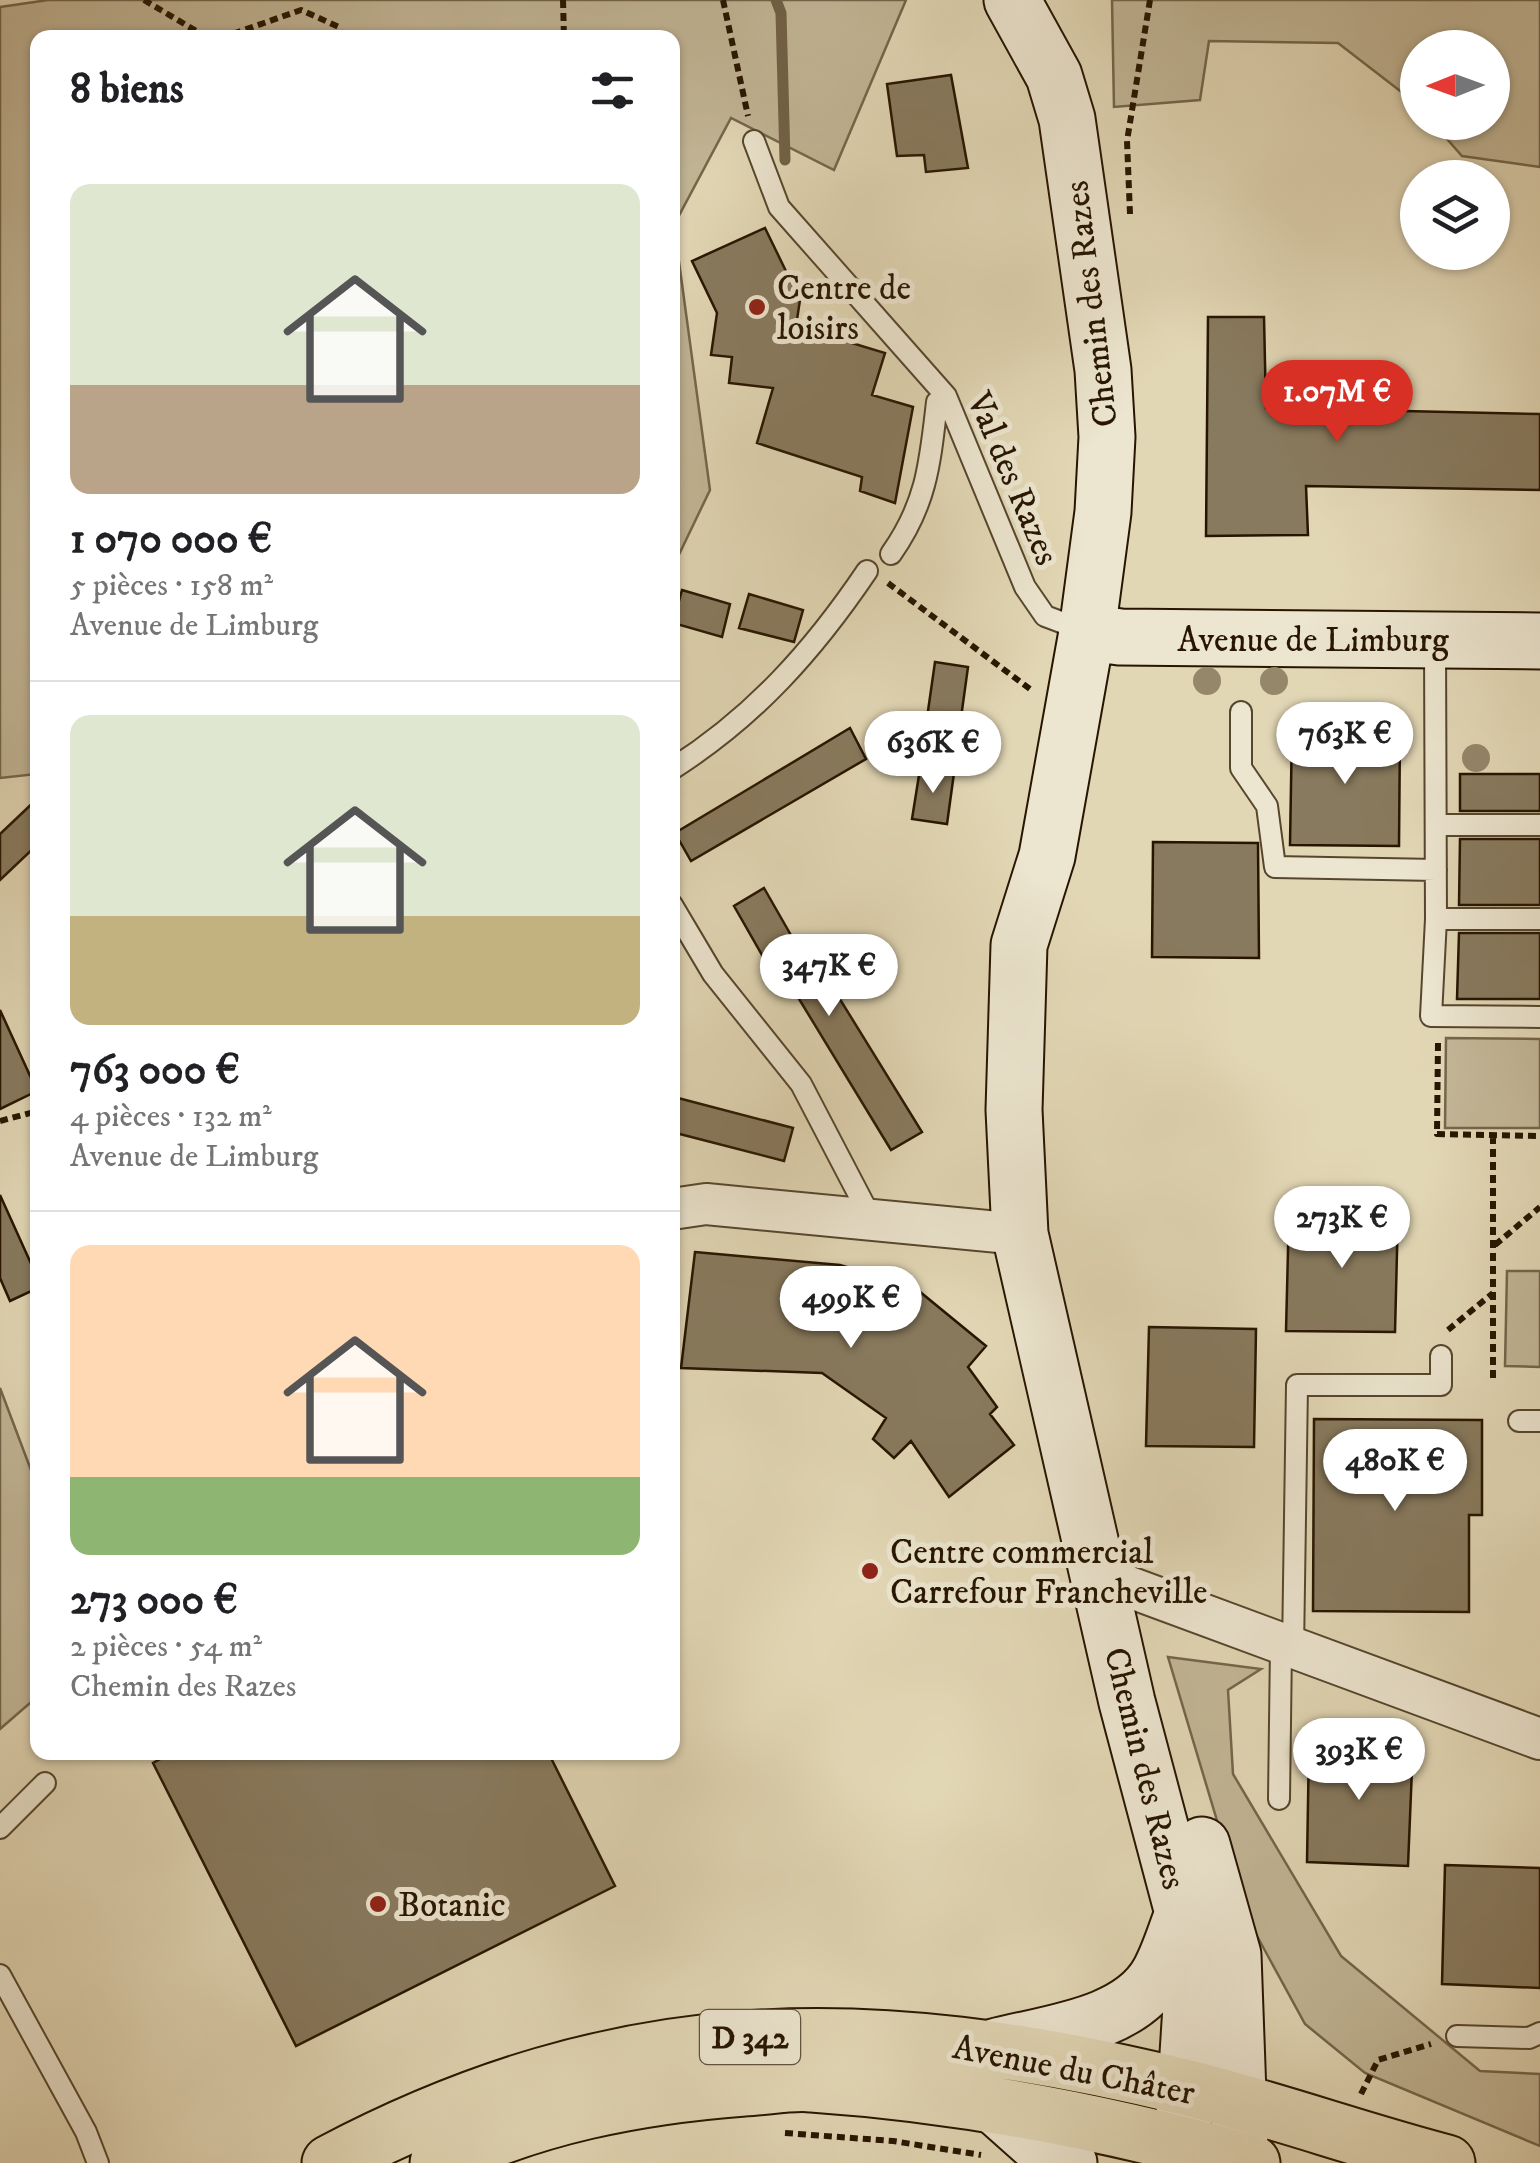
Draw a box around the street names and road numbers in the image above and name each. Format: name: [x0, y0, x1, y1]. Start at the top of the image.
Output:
street label: Chemin des Razes: [1055, 178, 1129, 429]
street label: Val des Razes: [956, 385, 1068, 572]
street label: Avenue de Limburg: [1177, 619, 1450, 663]
street label: Chemin des Razes: [1093, 1643, 1195, 1894]
road number: D 342: [700, 2010, 800, 2064]
street label: Avenue du Châter: [949, 2026, 1198, 2116]

